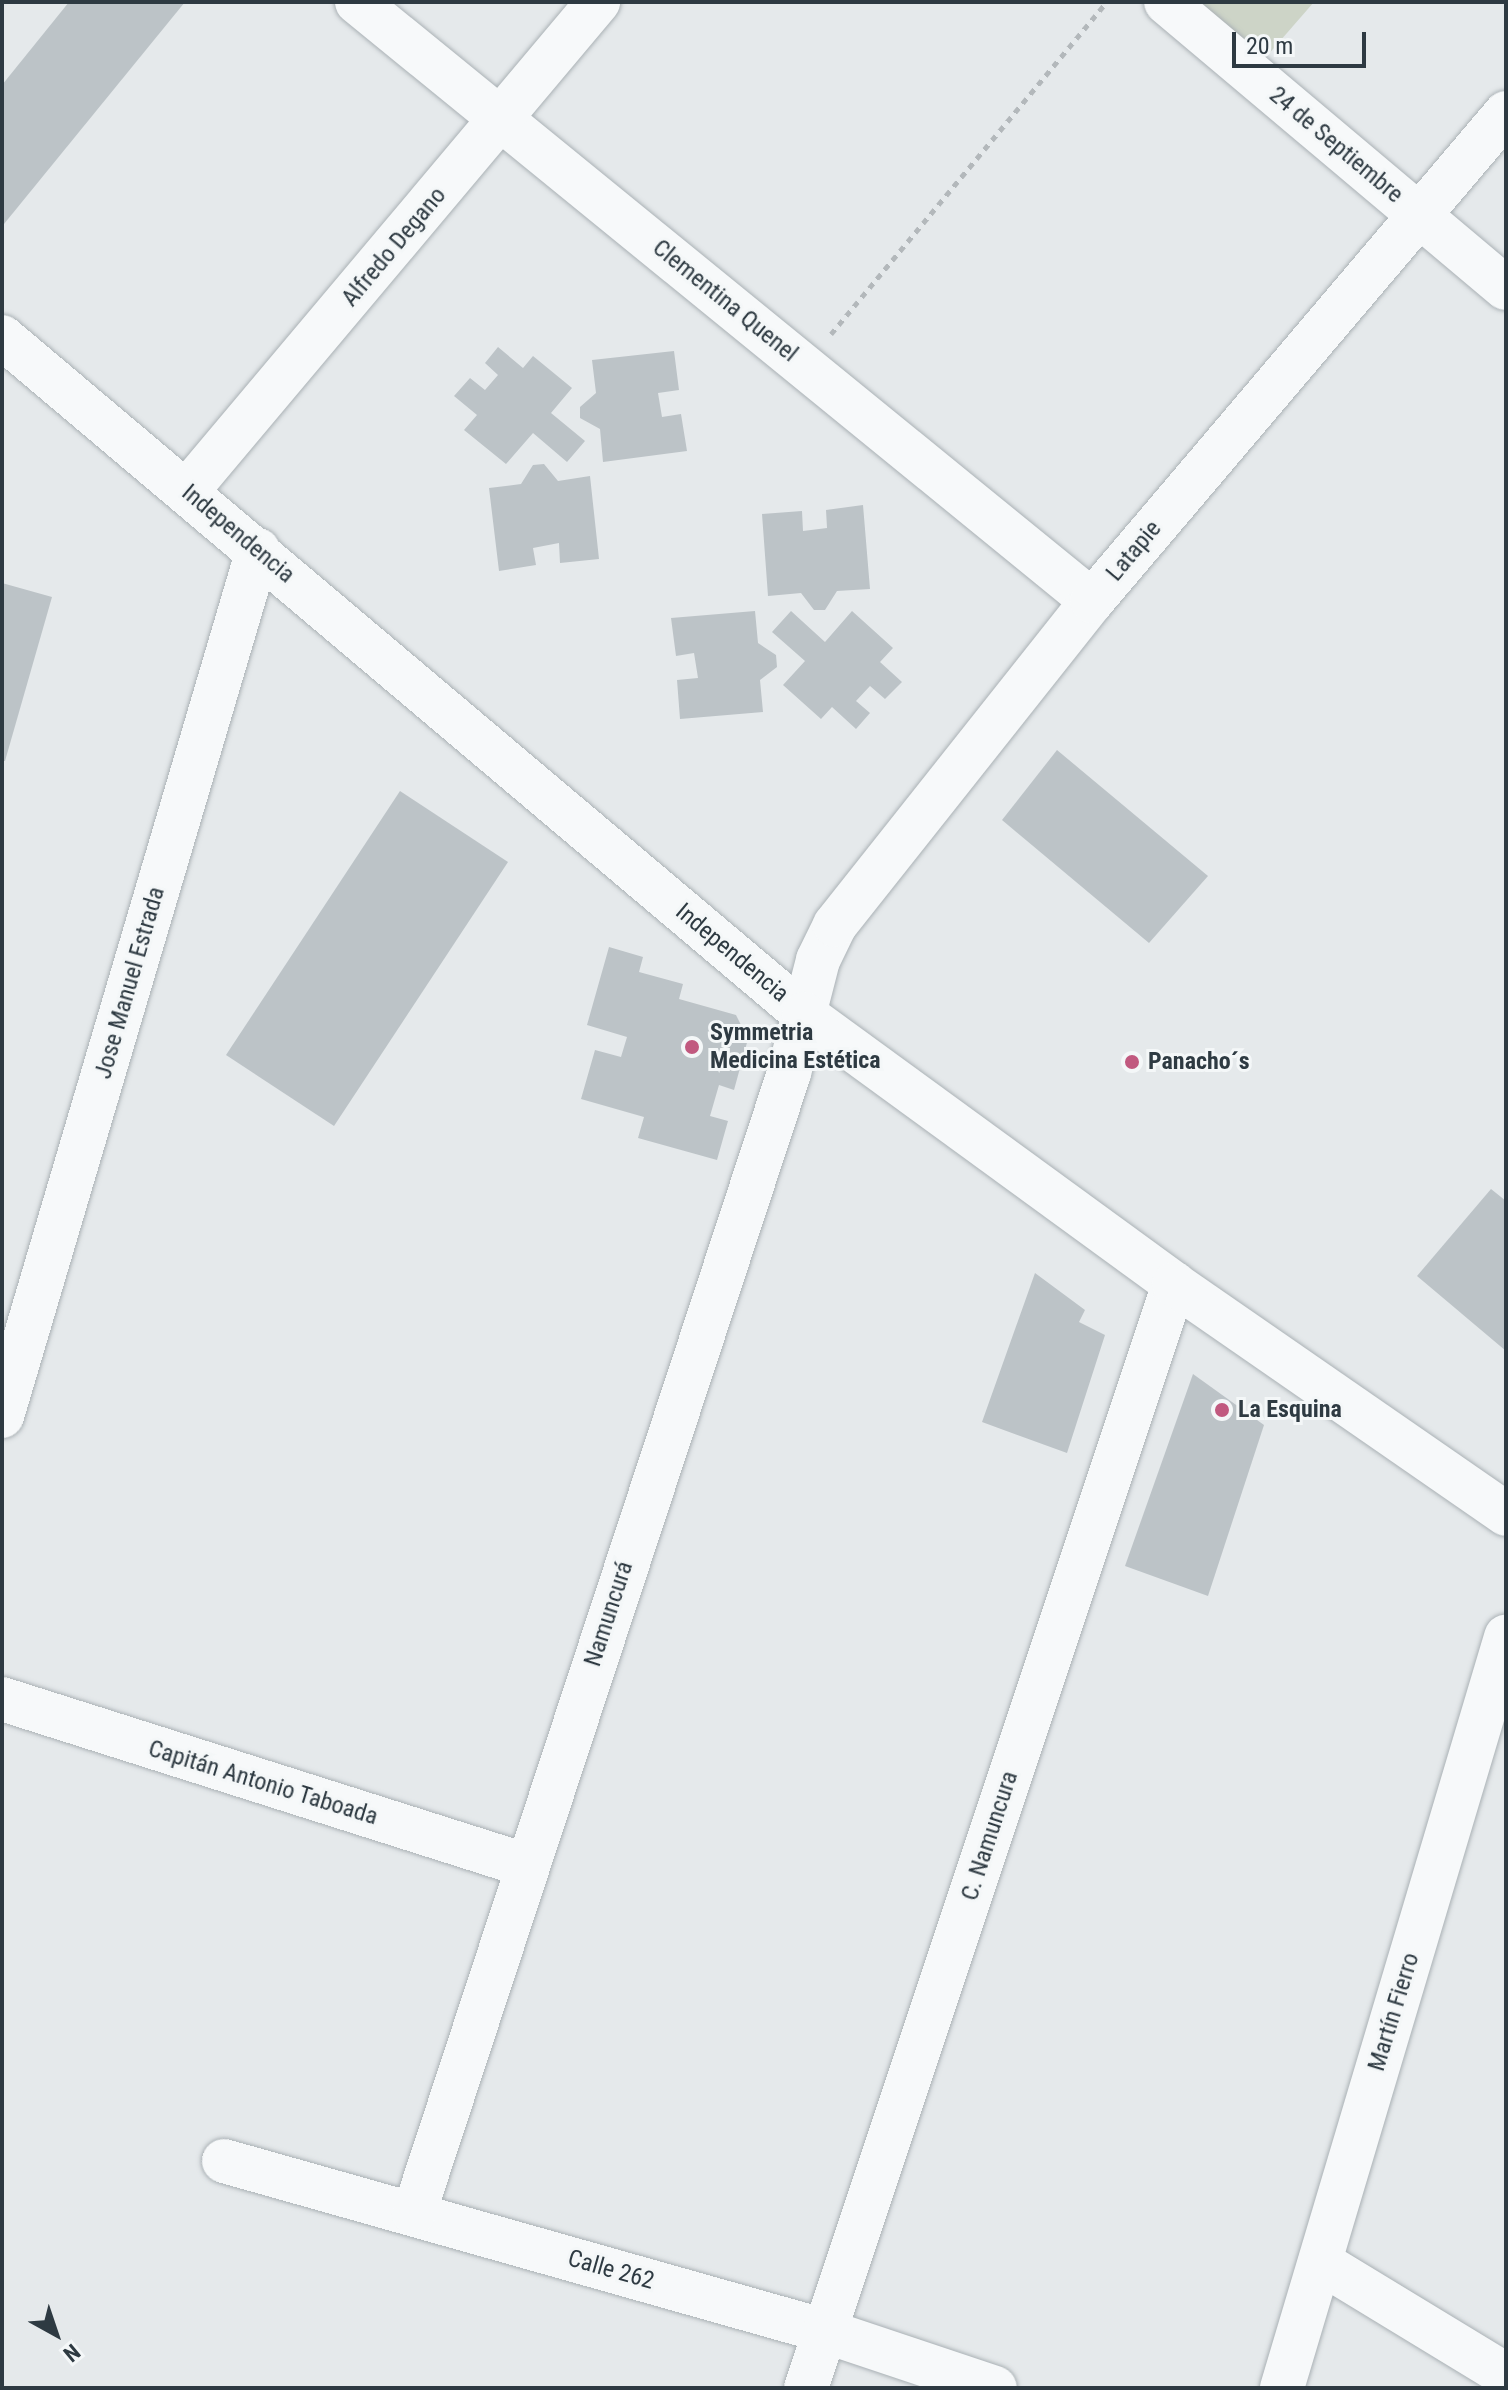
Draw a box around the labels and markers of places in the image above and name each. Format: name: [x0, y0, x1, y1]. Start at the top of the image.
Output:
place label: Symmetria Medicina Estética: [710, 1019, 881, 1075]
marker: Symmetria Medicina Estética: [681, 1036, 703, 1058]
place label: Panacho´s: [1148, 1048, 1250, 1076]
marker: Panacho´s: [1123, 1053, 1141, 1071]
place label: La Esquina: [1238, 1396, 1342, 1424]
marker: La Esquina: [1213, 1401, 1231, 1419]

